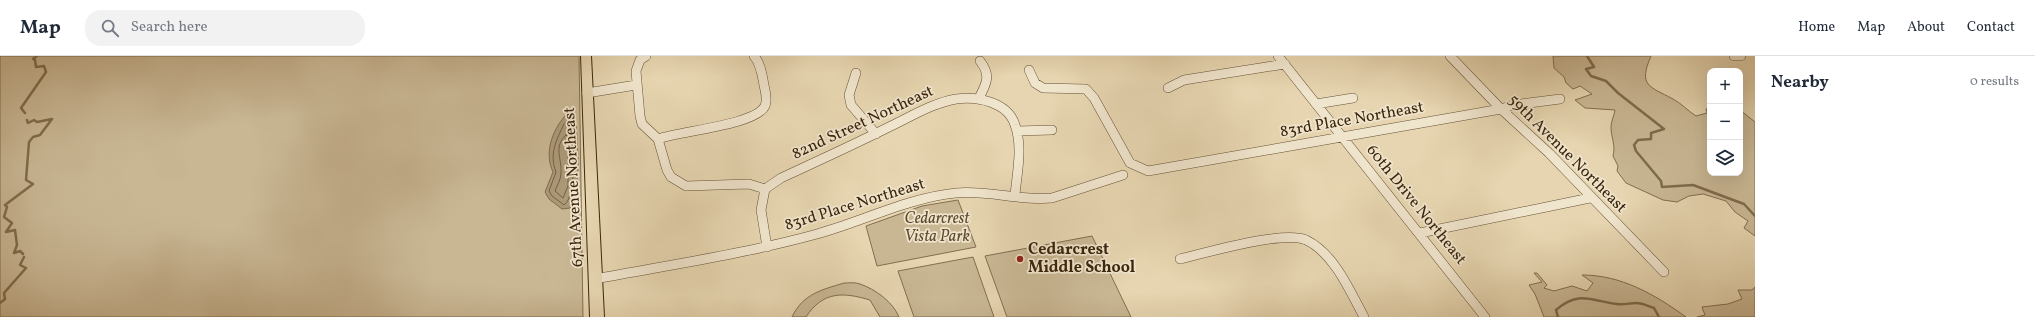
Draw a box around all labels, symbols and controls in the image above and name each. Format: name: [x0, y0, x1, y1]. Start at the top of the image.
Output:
search box: [85, 10, 365, 46]
text: Map: [20, 15, 61, 41]
icon: search: [99, 17, 121, 39]
text: Search here: [131, 17, 208, 38]
text: Home: [1798, 18, 1835, 37]
text: Map: [1857, 18, 1885, 37]
text: About: [1907, 18, 1945, 37]
text: Contact: [1967, 18, 2015, 37]
map controls: [1707, 68, 1743, 176]
button: +: [1707, 68, 1743, 104]
text: Nearby: [1771, 71, 1829, 94]
text: 0 results: [1970, 73, 2019, 91]
street label: 82nd Street Northeast: [789, 80, 938, 165]
street label: 59th Avenue Northeast: [1503, 90, 1632, 219]
street label: 83rd Place Northeast: [1278, 96, 1426, 143]
button: −: [1707, 104, 1743, 140]
street label: 67th Avenue Northeast: [559, 106, 589, 267]
street label: 60th Drive Northeast: [1361, 140, 1472, 270]
button: layers: [1707, 140, 1743, 176]
street label: 83rd Place Northeast: [782, 173, 928, 237]
park label: Cedarcrest Vista Park: [904, 208, 970, 248]
place label: Cedarcrest Middle School: [1028, 239, 1136, 279]
marker: Cedarcrest Middle School: [1015, 254, 1025, 264]

